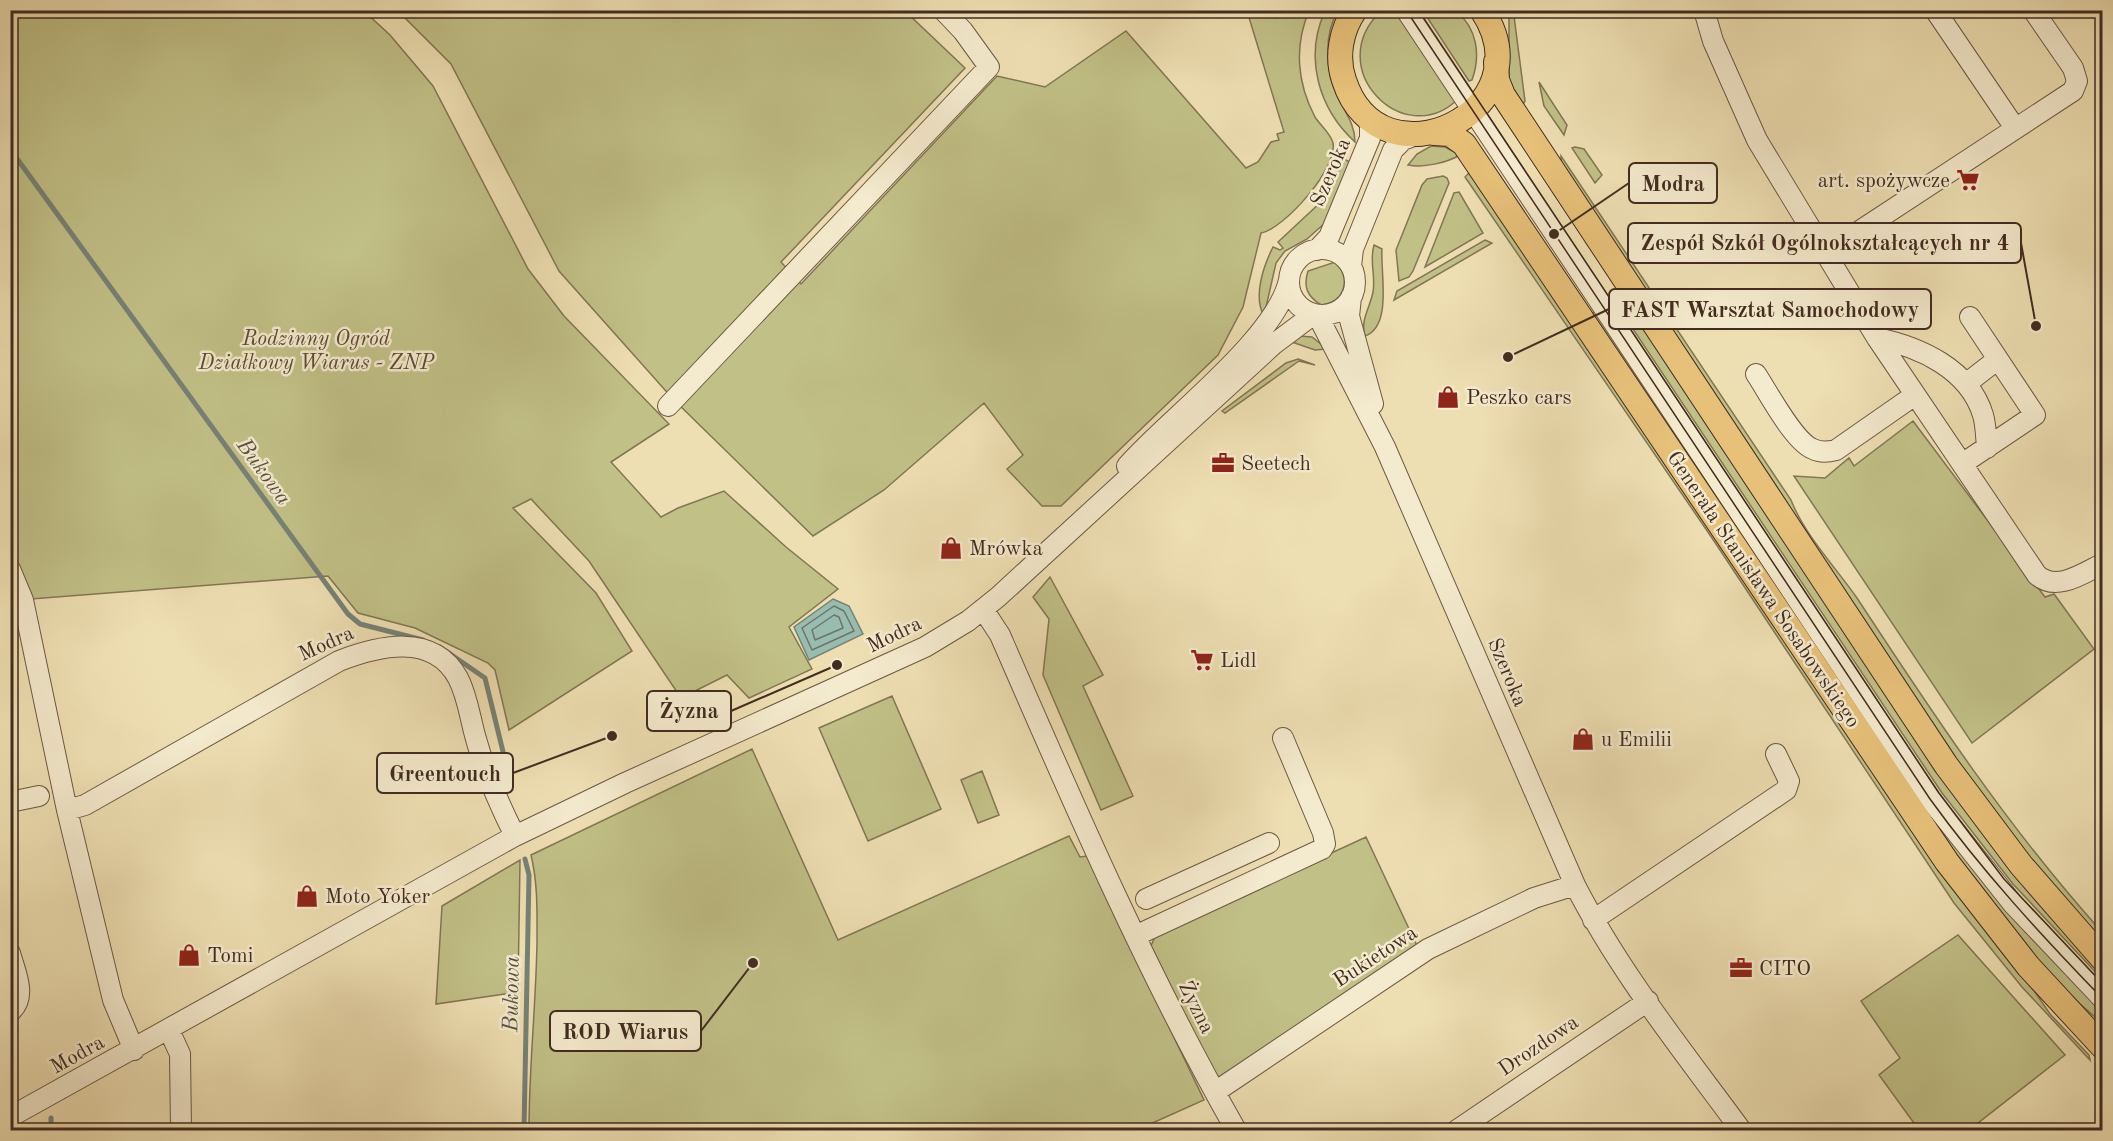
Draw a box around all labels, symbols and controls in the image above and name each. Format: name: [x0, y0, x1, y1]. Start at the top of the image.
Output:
street label: Szeroka: [1308, 135, 1355, 210]
callout: Modra: [1629, 163, 1717, 203]
supermarket icon: art. spożywcze: [1955, 167, 1981, 193]
place label: art. spożywcze: [1818, 171, 1950, 192]
text: Modra: [1641, 174, 1705, 196]
callout: Zespół Szkół Ogólnokształcących nr 4: [1628, 223, 2021, 263]
text: Zespół Szkół Ogólnokształcących nr 4: [1641, 233, 2009, 255]
callout: FAST Warsztat Samochodowy: [1609, 289, 1931, 329]
text: FAST Warsztat Samochodowy: [1621, 300, 1919, 322]
park label: Rodzinny Ogród Działkowy Wiarus - ZNP: [197, 329, 435, 374]
shop icon: Peszko cars: [1435, 384, 1461, 410]
place label: Peszko cars: [1466, 388, 1572, 409]
water label: Bukowa: [231, 434, 295, 510]
street label: Generała Stanisława Sosabowskiego: [1662, 448, 1863, 732]
office icon: Seetech: [1210, 450, 1236, 476]
place label: Seetech: [1241, 454, 1311, 475]
shop icon: Mrówka: [938, 535, 964, 561]
place label: Mrówka: [969, 539, 1043, 560]
street label: Modra: [864, 613, 925, 657]
street label: Modra: [296, 623, 357, 666]
street label: Szeroka: [1483, 635, 1530, 710]
supermarket icon: Lidl: [1189, 647, 1215, 673]
place label: Lidl: [1220, 651, 1257, 672]
callout: Żyzna: [647, 691, 731, 731]
text: Żyzna: [659, 697, 719, 723]
shop icon: u Emilii: [1570, 726, 1596, 752]
place label: u Emilii: [1601, 730, 1672, 751]
callout: Greentouch: [377, 753, 513, 793]
text: Greentouch: [389, 764, 501, 786]
shop icon: Moto Yoker: [294, 883, 320, 909]
place label: Moto Yoker: [325, 887, 430, 908]
street label: Bukietowa: [1330, 922, 1422, 992]
shop icon: Tomi: [176, 942, 202, 968]
place label: Tomi: [207, 946, 253, 967]
office icon: CITO: [1728, 955, 1754, 981]
water label: Bukowa: [500, 956, 524, 1033]
place label: CITO: [1759, 959, 1811, 980]
street label: Żyzna: [1174, 976, 1221, 1037]
callout: ROD Wiarus: [550, 1011, 701, 1051]
street label: Drozdowa: [1495, 1012, 1583, 1081]
text: ROD Wiarus: [562, 1022, 688, 1044]
street label: Modra: [47, 1032, 108, 1079]

